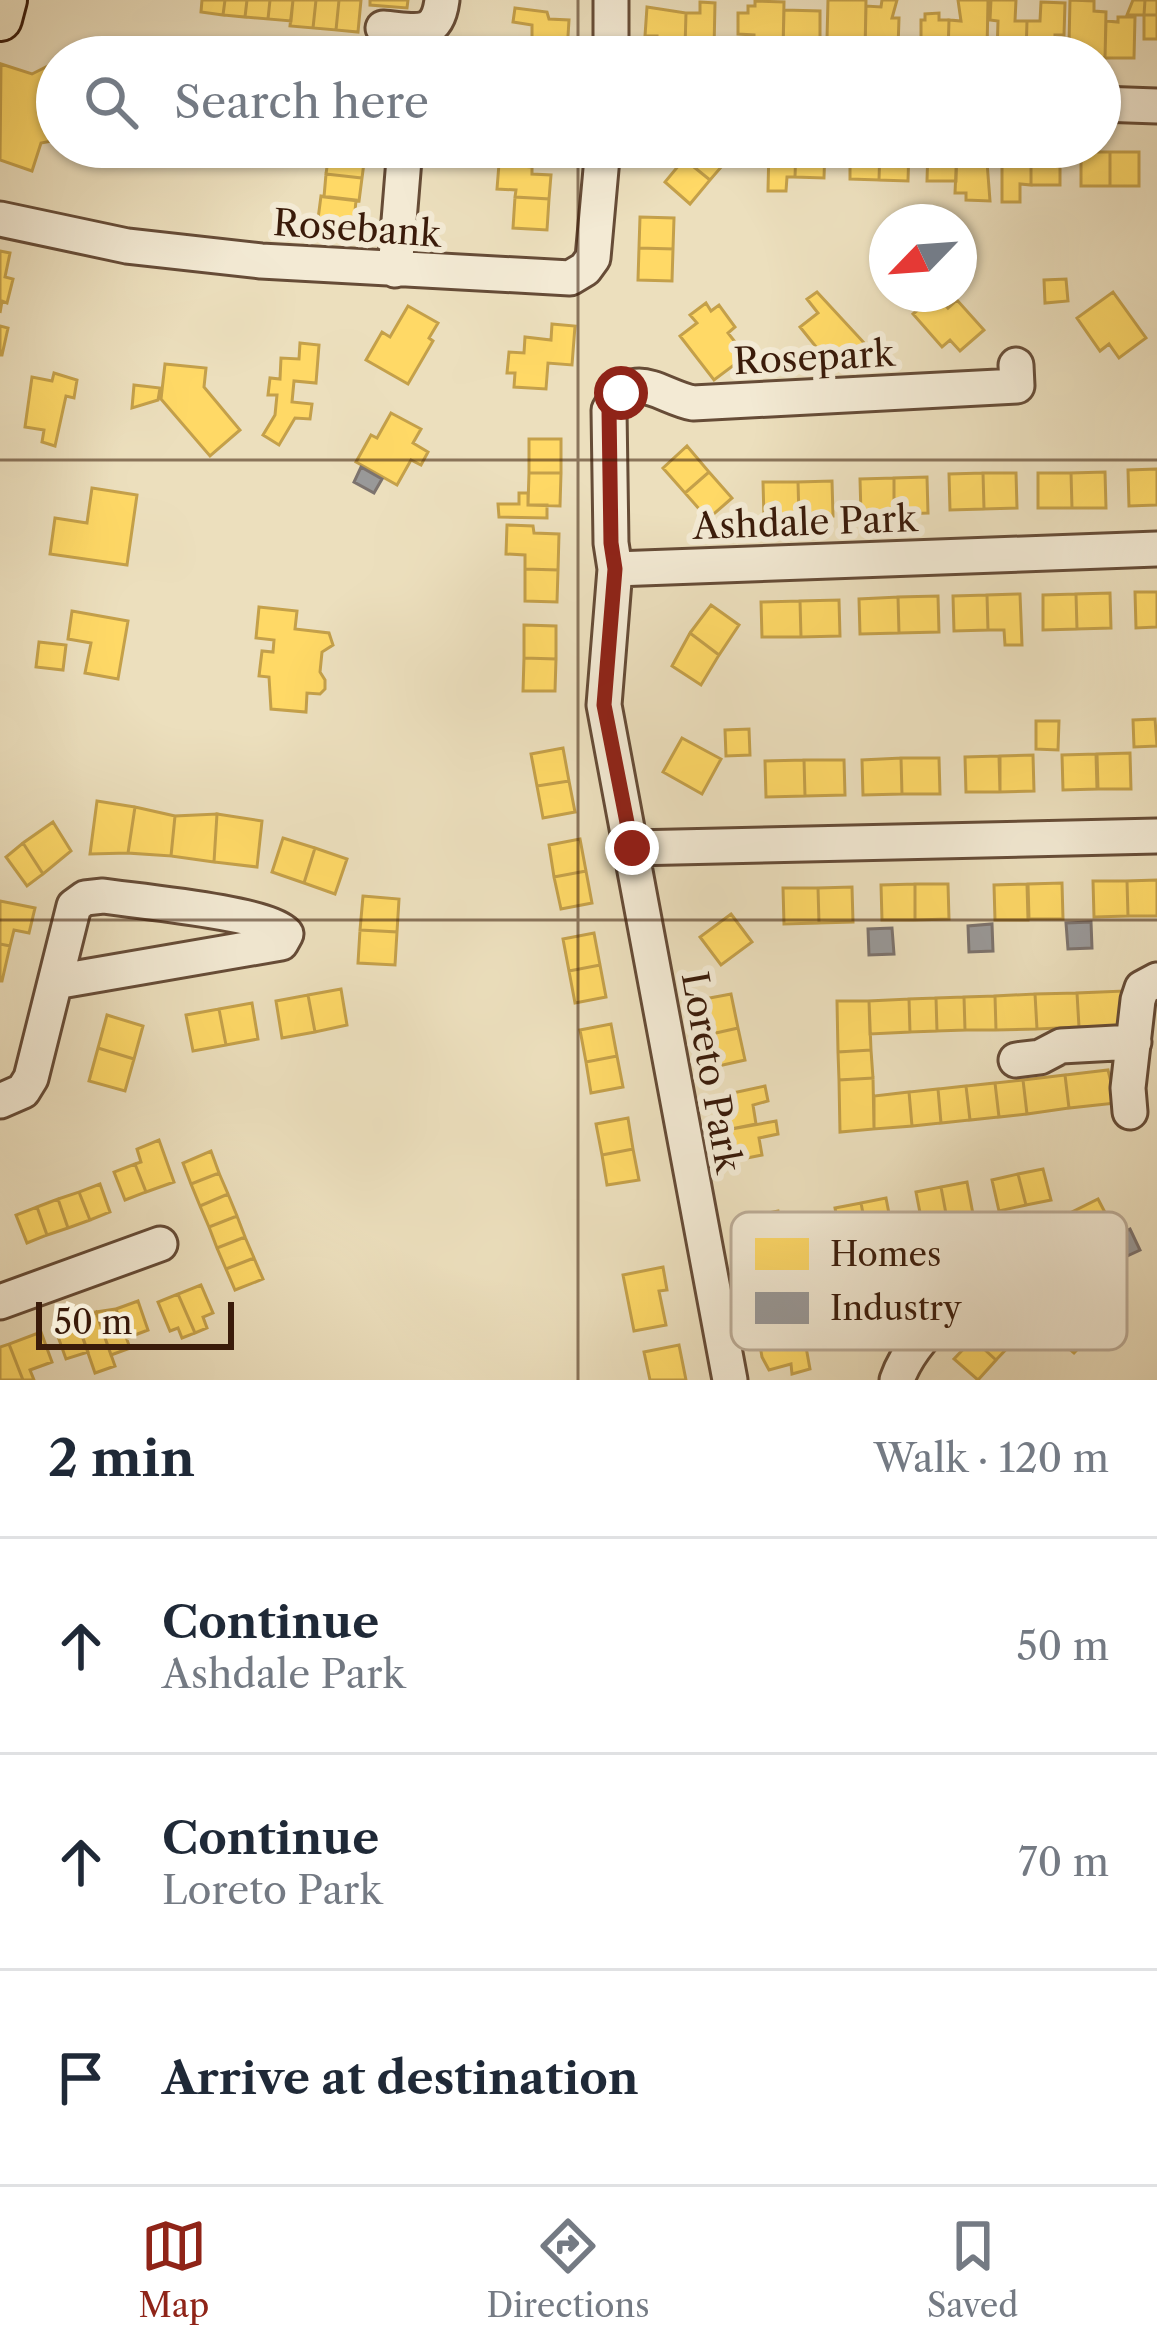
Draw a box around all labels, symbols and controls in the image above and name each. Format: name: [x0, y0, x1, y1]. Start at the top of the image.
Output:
search box: [36, 36, 1121, 168]
icon: search: [78, 69, 144, 135]
text: Search here: [174, 74, 429, 130]
street label: Rosebank: [272, 200, 445, 256]
north arrow: [869, 204, 977, 312]
street label: Rosepark: [732, 331, 898, 383]
route start: [594, 366, 648, 420]
street label: Ashdale Park: [691, 496, 920, 548]
route end: [605, 821, 659, 875]
street label: Loreto Park: [673, 968, 752, 1178]
legend: [731, 1212, 1127, 1350]
text: Homes: [830, 1234, 941, 1275]
text: Industry: [830, 1288, 962, 1329]
scale bar: [36, 1296, 234, 1349]
text: 50 m: [54, 1302, 132, 1343]
text: 2 min: [48, 1427, 195, 1489]
text: Walk · 120 m: [874, 1434, 1109, 1482]
text: Continue: [162, 1594, 379, 1650]
icon: ahead: [48, 1613, 114, 1679]
text: 50 m: [1016, 1622, 1109, 1670]
text: Ashdale Park: [162, 1650, 405, 1698]
text: Continue: [162, 1810, 379, 1866]
icon: ahead: [48, 1829, 114, 1895]
text: 70 m: [1018, 1838, 1109, 1886]
text: Loreto Park: [162, 1866, 382, 1914]
icon: arrive: [48, 2045, 114, 2111]
text: Arrive at destination: [162, 2050, 639, 2106]
tab: Map: [139, 2213, 209, 2326]
tab: Directions: [487, 2213, 650, 2326]
tab: Saved: [927, 2213, 1018, 2326]

